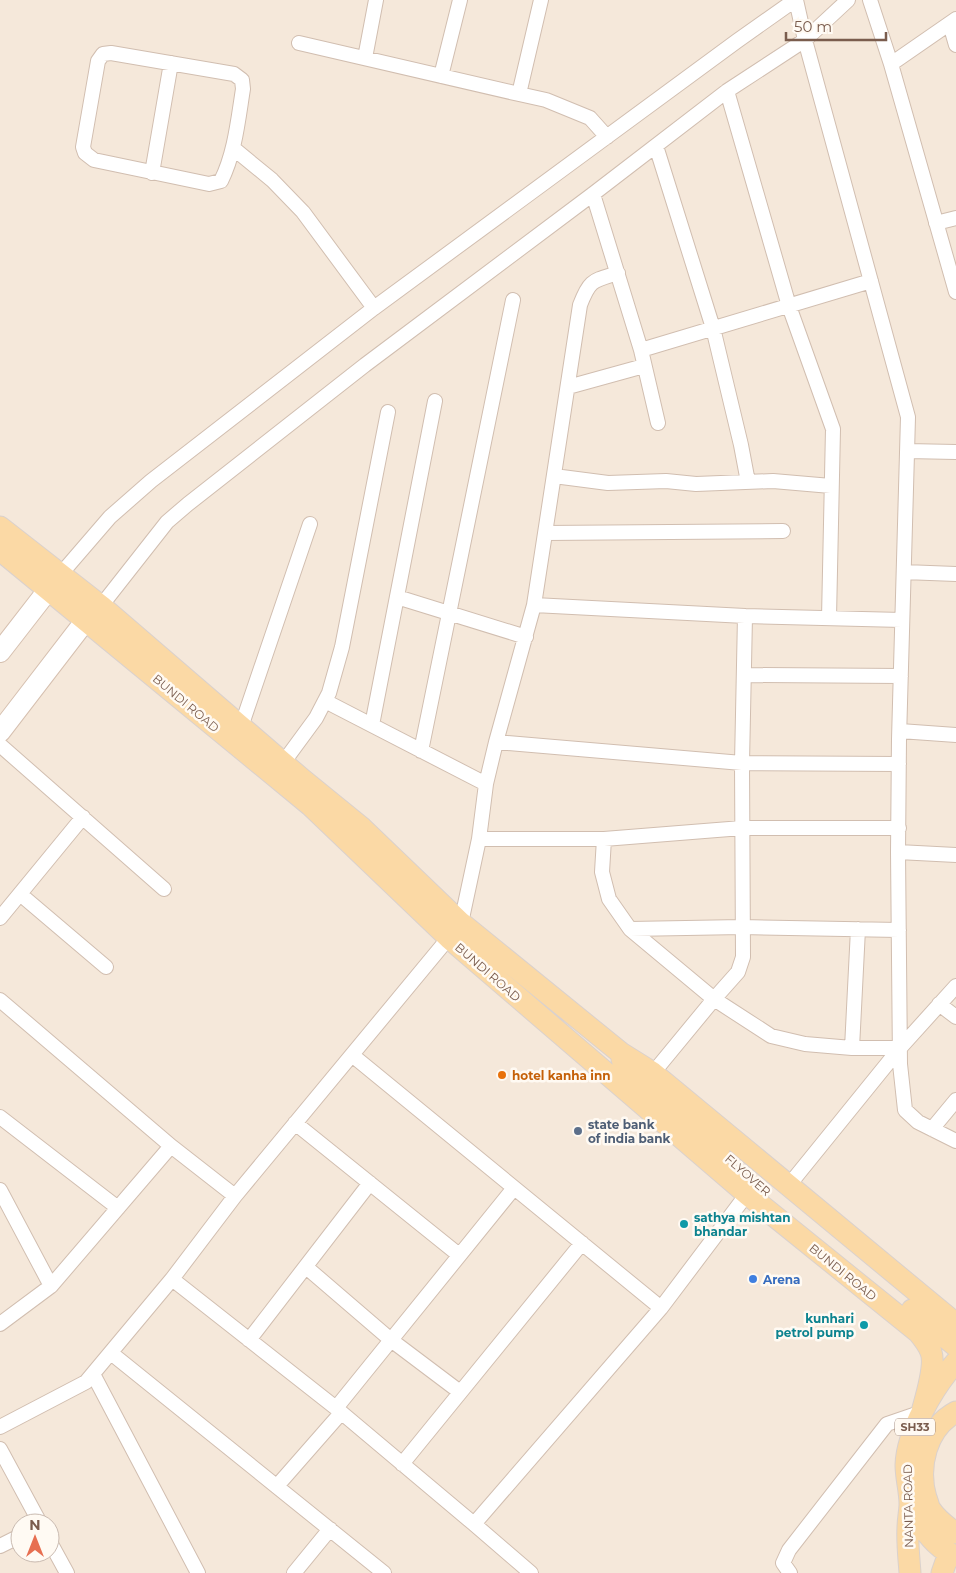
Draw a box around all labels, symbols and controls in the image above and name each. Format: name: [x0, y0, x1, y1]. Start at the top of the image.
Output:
scale bar: [786, 10, 886, 42]
text: 50 m: [794, 17, 832, 36]
street label: BUNDI ROAD: [150, 671, 222, 735]
street label: BUNDI ROAD: [452, 939, 524, 1005]
place label: hotel kanha inn: [512, 1068, 611, 1083]
marker: hotel kanha inn: [496, 1069, 508, 1081]
place label: state bank of india bank: [588, 1117, 670, 1146]
marker: state bank of india bank: [572, 1125, 584, 1137]
street label: FLYOVER: [722, 1151, 774, 1199]
place label: sathya mishtan bhandar: [694, 1210, 790, 1239]
marker: sathya mishtan bhandar: [678, 1218, 690, 1230]
street label: BUNDI ROAD: [806, 1240, 880, 1304]
place label: Arena: [762, 1272, 801, 1287]
marker: Arena: [747, 1273, 759, 1285]
place label: kunhari petrol pump: [776, 1311, 854, 1340]
marker: kunhari petrol pump: [858, 1319, 870, 1331]
road number: SH33: [895, 1418, 935, 1435]
street label: NANTA ROAD: [900, 1464, 916, 1548]
north arrow: [10, 1513, 60, 1563]
text: N: [29, 1516, 41, 1534]

